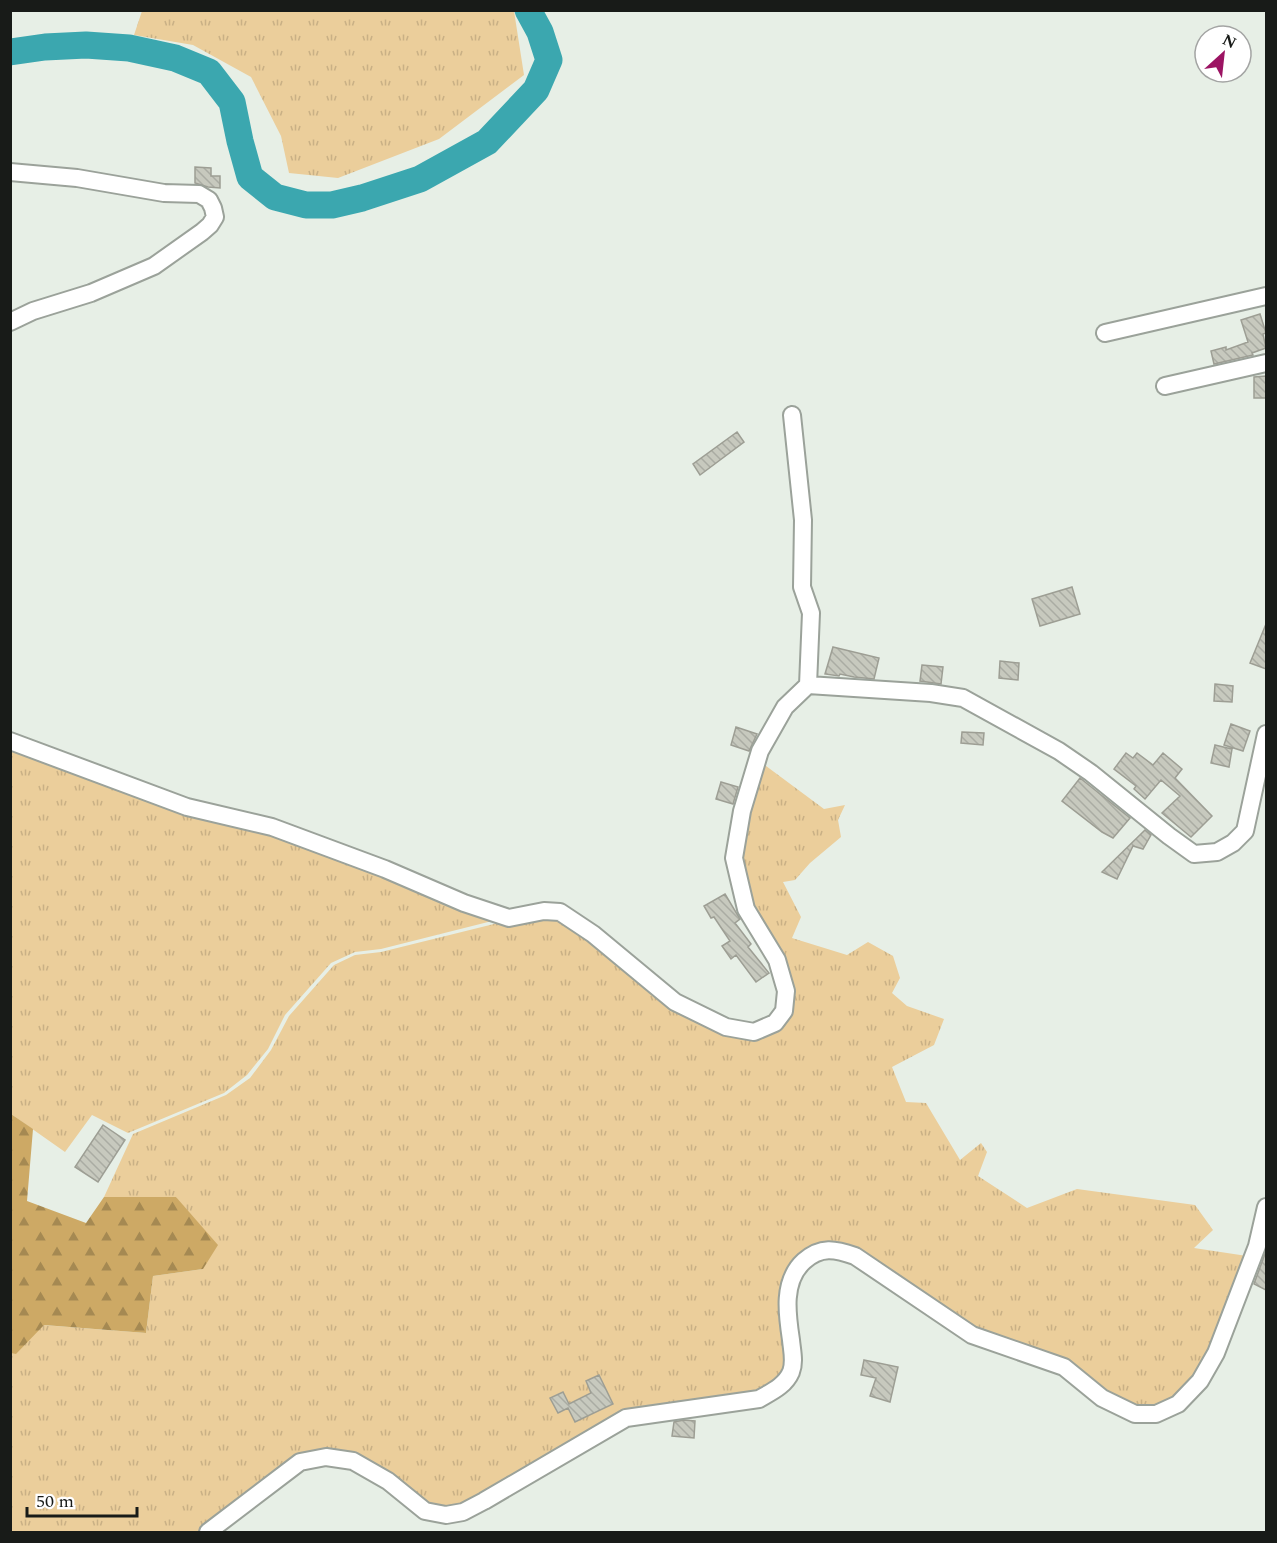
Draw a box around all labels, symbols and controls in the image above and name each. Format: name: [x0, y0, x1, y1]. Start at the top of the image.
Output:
north arrow: [1193, 24, 1253, 84]
text: N: [1218, 28, 1241, 55]
scale bar: [27, 1480, 136, 1518]
text: 50 m: [36, 1488, 74, 1515]

